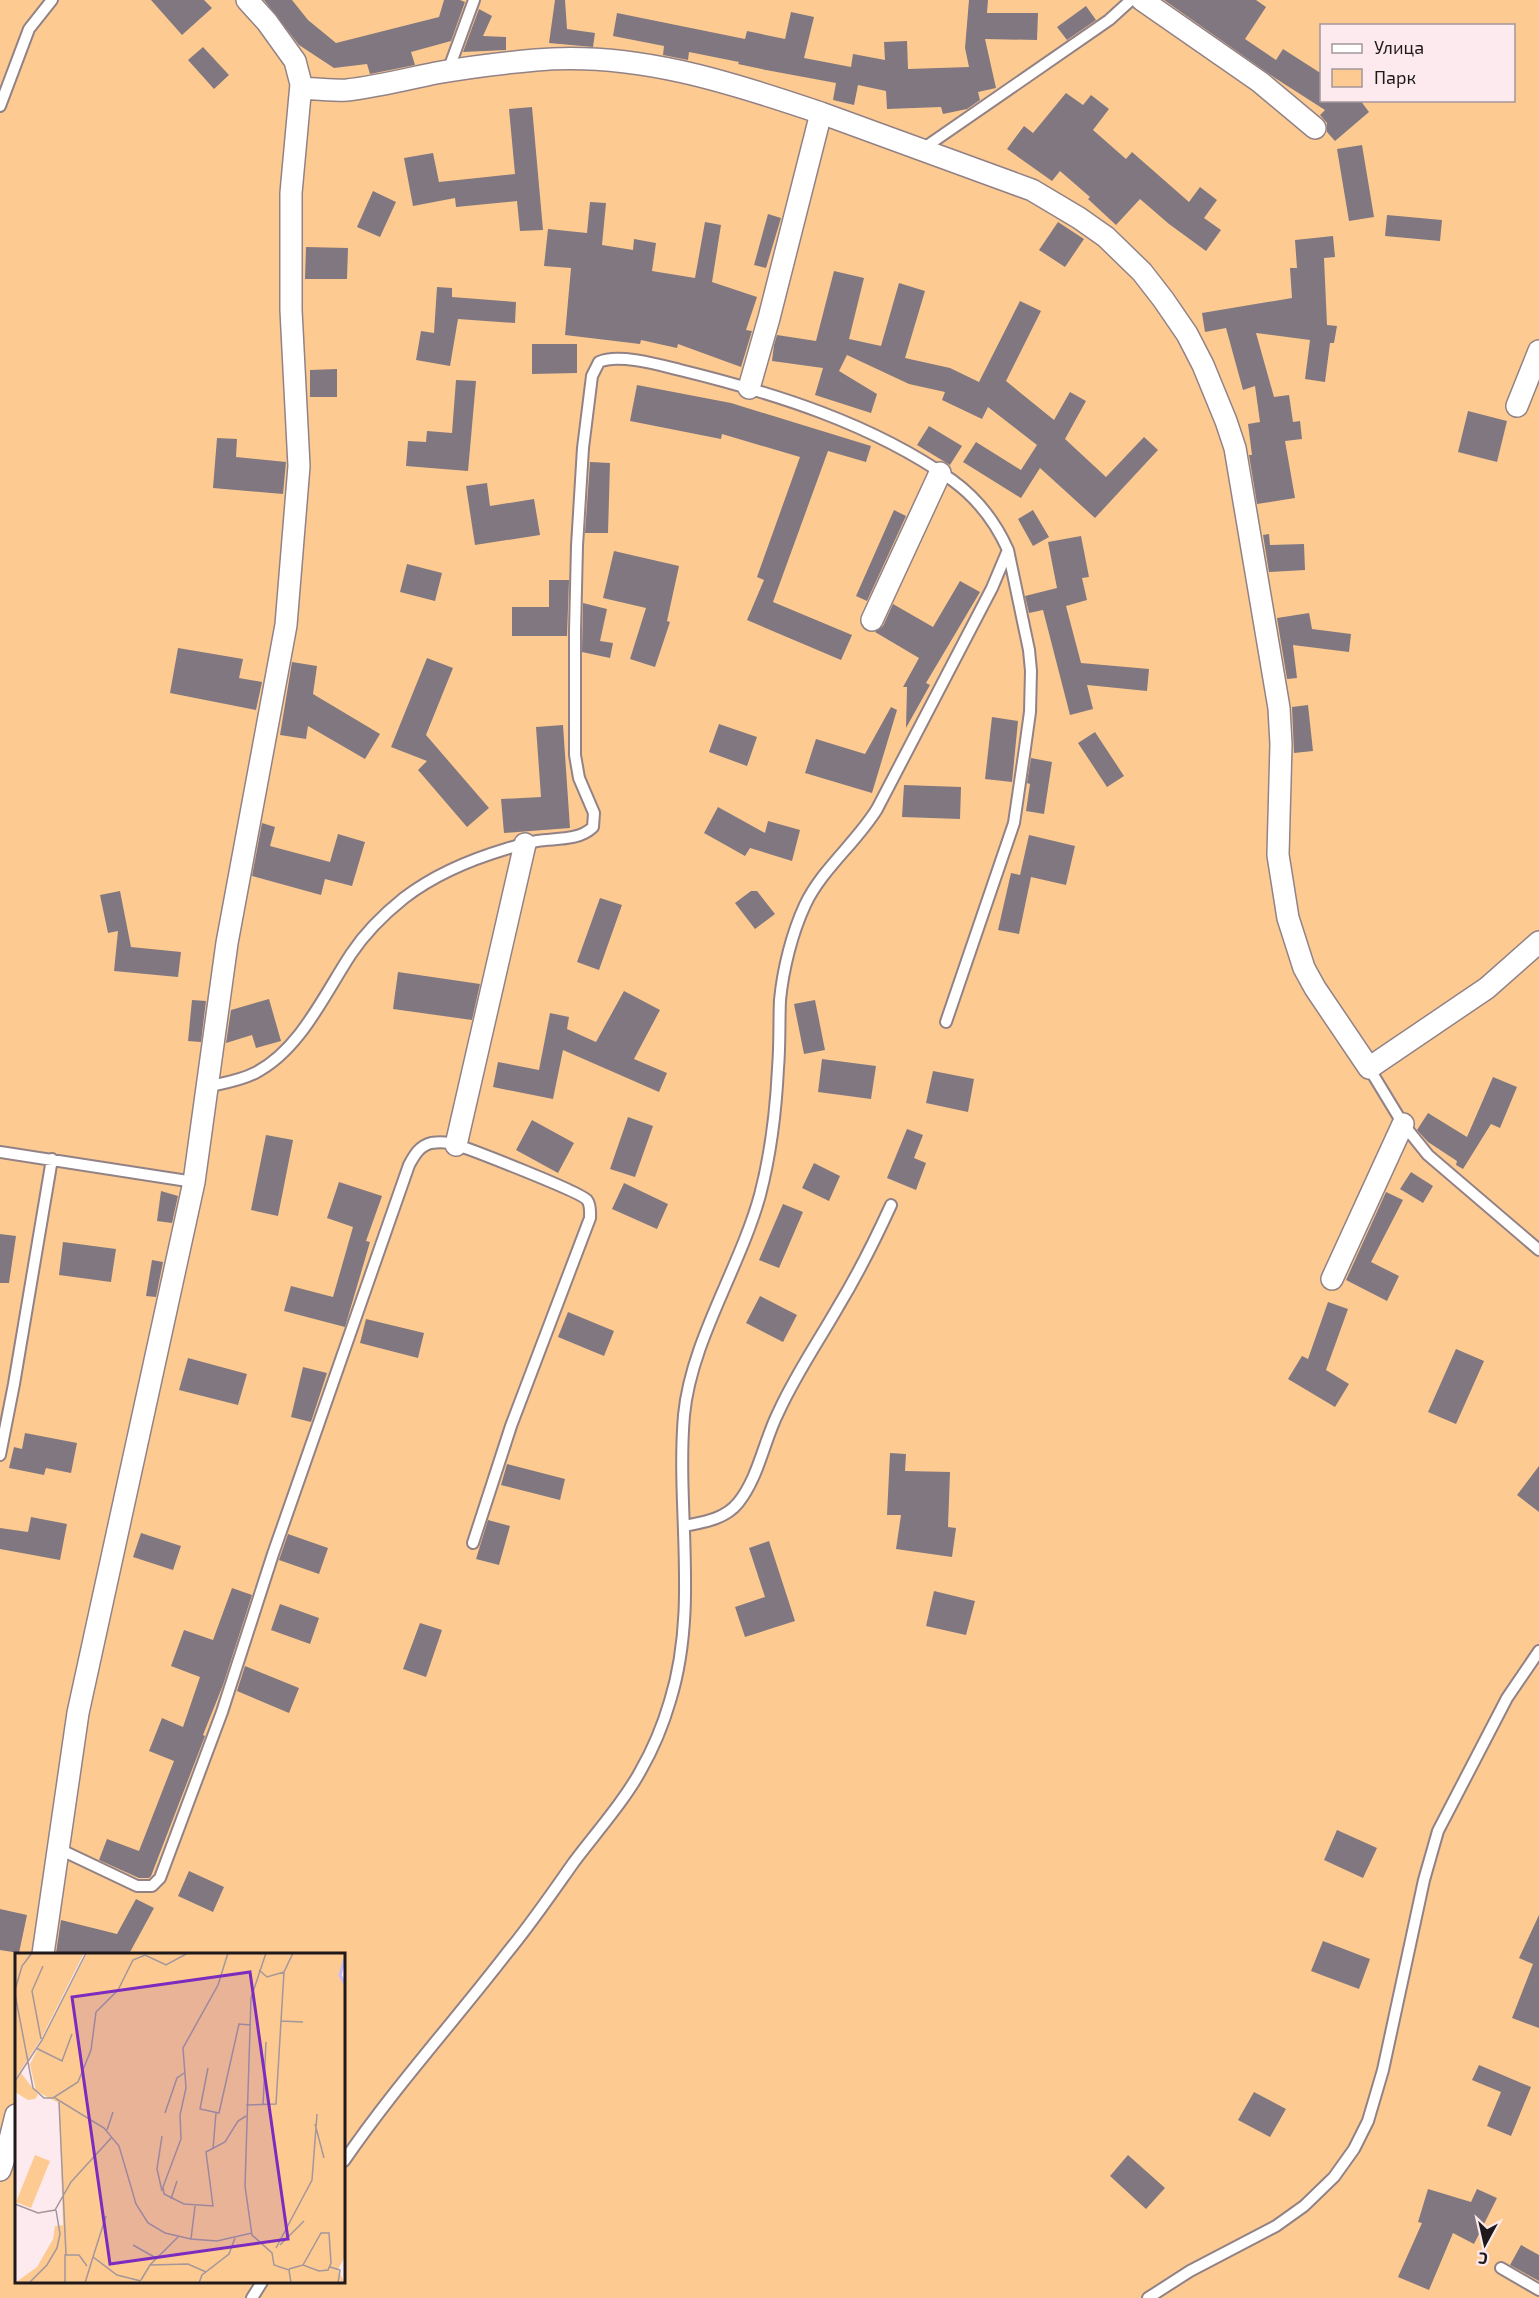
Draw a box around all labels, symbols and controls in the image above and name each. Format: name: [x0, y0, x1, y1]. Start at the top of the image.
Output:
legend: [1320, 24, 1515, 102]
text: Улица: [1374, 36, 1424, 58]
text: Парк: [1374, 66, 1416, 88]
inset map: [15, 1953, 345, 2283]
north arrow: [1455, 2214, 1515, 2274]
text: С: [1477, 2249, 1489, 2269]

